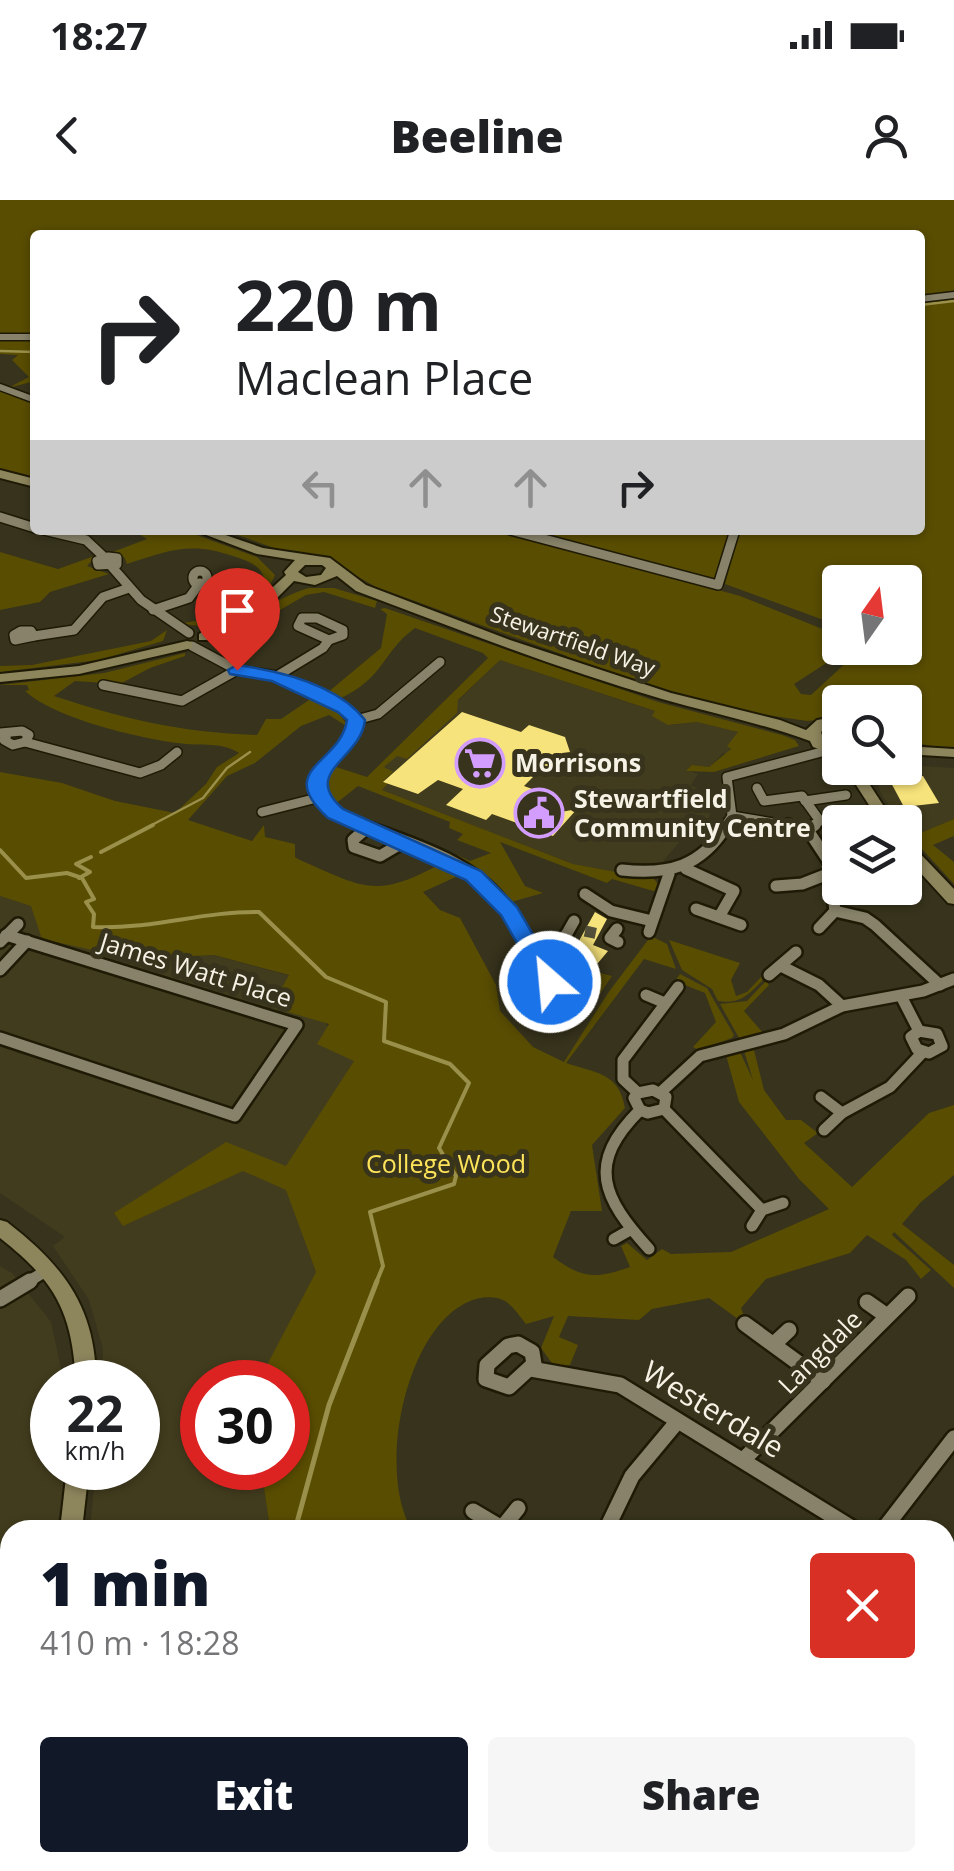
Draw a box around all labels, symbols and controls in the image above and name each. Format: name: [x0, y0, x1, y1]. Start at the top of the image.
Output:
text: 18:27: [50, 9, 148, 61]
text: Beeline: [390, 105, 564, 166]
icon: back: [40, 108, 95, 163]
icon: person: [859, 108, 914, 163]
text: 220 m: [235, 256, 442, 352]
icon: right: [70, 270, 200, 400]
text: Maclean Place: [235, 347, 533, 408]
icon: left: [293, 460, 348, 515]
icon: ahead: [398, 460, 453, 515]
icon: ahead: [503, 460, 558, 515]
icon: right: [608, 460, 663, 515]
north arrow: [822, 565, 922, 665]
map controls: [822, 565, 922, 905]
pin: [195, 568, 280, 671]
icon: arrive: [210, 583, 265, 638]
street label: Stewartfield Way: [487, 598, 660, 683]
button: search: [822, 685, 922, 785]
supermarket icon: Morrisons: [454, 737, 506, 789]
place label: Morrisons: [515, 745, 641, 779]
place label: Stewartfield Community Centre: [574, 781, 811, 844]
public building icon: Stewartfield Community Centre: [513, 787, 565, 839]
button: layers: [822, 805, 922, 905]
street label: James Watt Place: [94, 923, 296, 1014]
position arrow: [498, 930, 602, 1034]
park label: College Wood: [366, 1146, 526, 1180]
street label: Langdale: [770, 1302, 869, 1401]
street label: Westerdale: [635, 1350, 792, 1467]
speed limit sign: 30: [180, 1360, 310, 1490]
text: 22: [66, 1379, 124, 1447]
text: km/h: [65, 1433, 125, 1467]
text: 1 min: [40, 1542, 210, 1624]
button: close: [810, 1553, 915, 1658]
text: 410 m · 18:28: [40, 1621, 239, 1664]
button: Exit: [40, 1737, 468, 1852]
button: Share: [488, 1737, 915, 1852]

